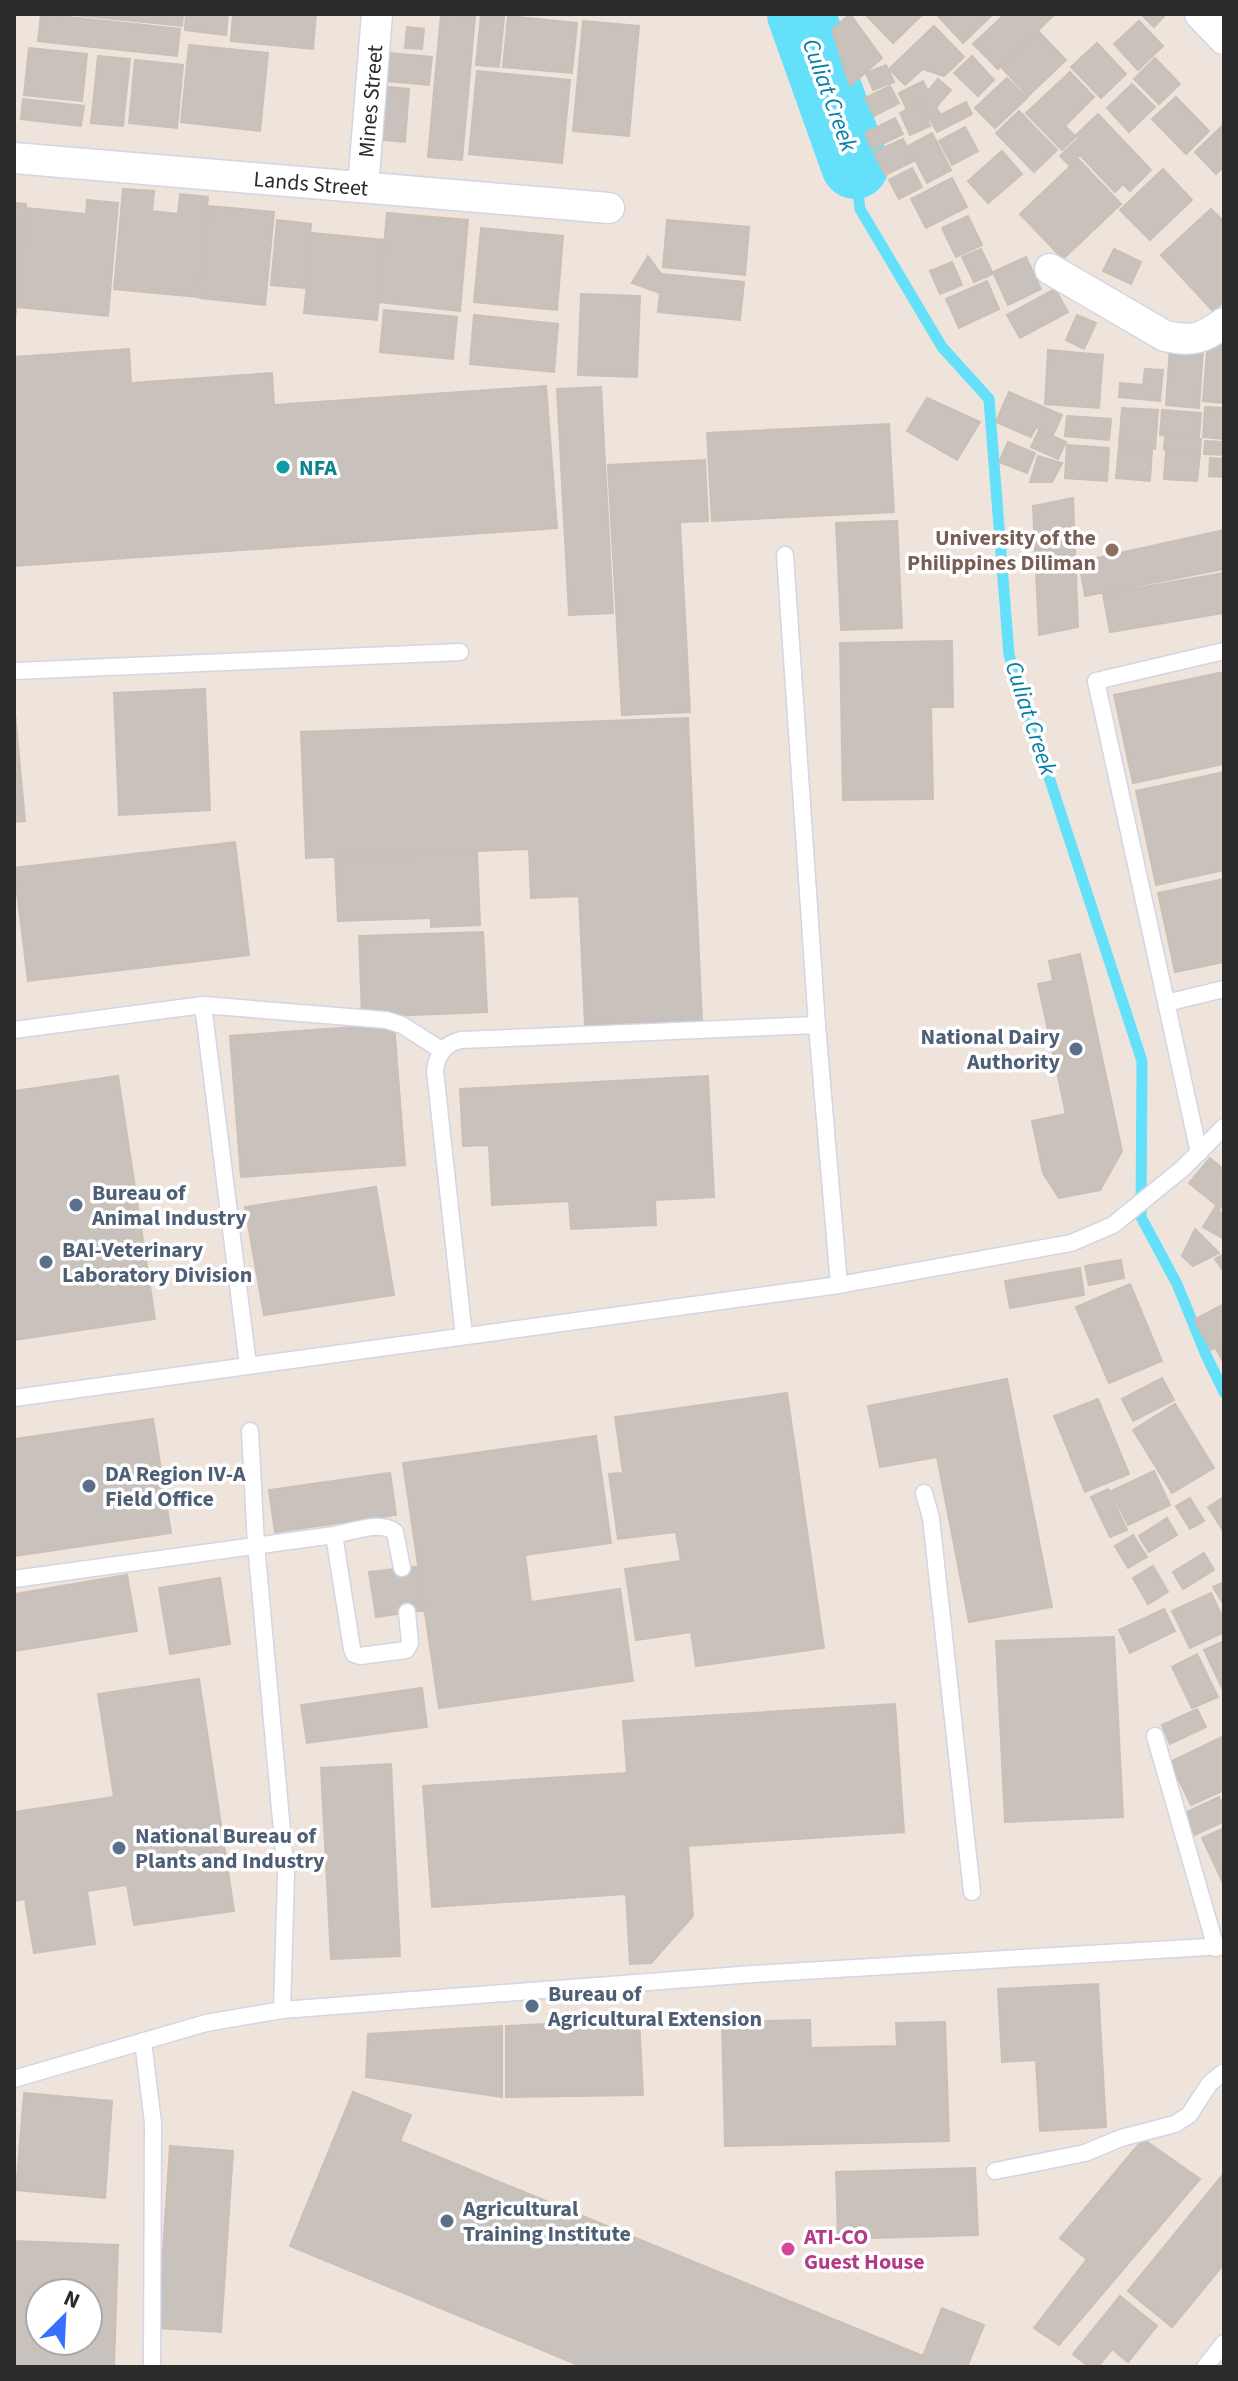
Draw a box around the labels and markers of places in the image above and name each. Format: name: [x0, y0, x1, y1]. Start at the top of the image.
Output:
place label: NFA: [299, 452, 337, 484]
marker: NFA: [274, 458, 292, 476]
place label: University of the Philippines Diliman: [907, 522, 1096, 579]
marker: University of the Philippines Diliman: [1103, 541, 1121, 559]
place label: National Dairy Authority: [921, 1021, 1061, 1078]
marker: National Dairy Authority: [1067, 1040, 1085, 1058]
place label: Bureau of Animal Industry: [91, 1177, 247, 1234]
marker: Bureau of Animal Industry: [67, 1196, 85, 1214]
place label: BAI-Veterinary Laboratory Division: [62, 1234, 252, 1291]
marker: BAI-Veterinary Laboratory Division: [37, 1253, 55, 1271]
place label: DA Region IV-A Field Office: [105, 1458, 246, 1515]
marker: DA Region IV-A Field Office: [80, 1477, 98, 1495]
place label: National Bureau of Plants and Industry: [135, 1820, 325, 1877]
marker: National Bureau of Plants and Industry: [110, 1839, 128, 1857]
place label: Bureau of Agricultural Extension: [547, 1978, 762, 2035]
marker: Bureau of Agricultural Extension: [523, 1997, 541, 2015]
place label: Agricultural Training Institute: [462, 2193, 631, 2250]
marker: Agricultural Training Institute: [438, 2212, 456, 2230]
place label: ATI-CO Guest House: [803, 2221, 925, 2278]
marker: ATI-CO Guest House: [779, 2240, 797, 2258]

